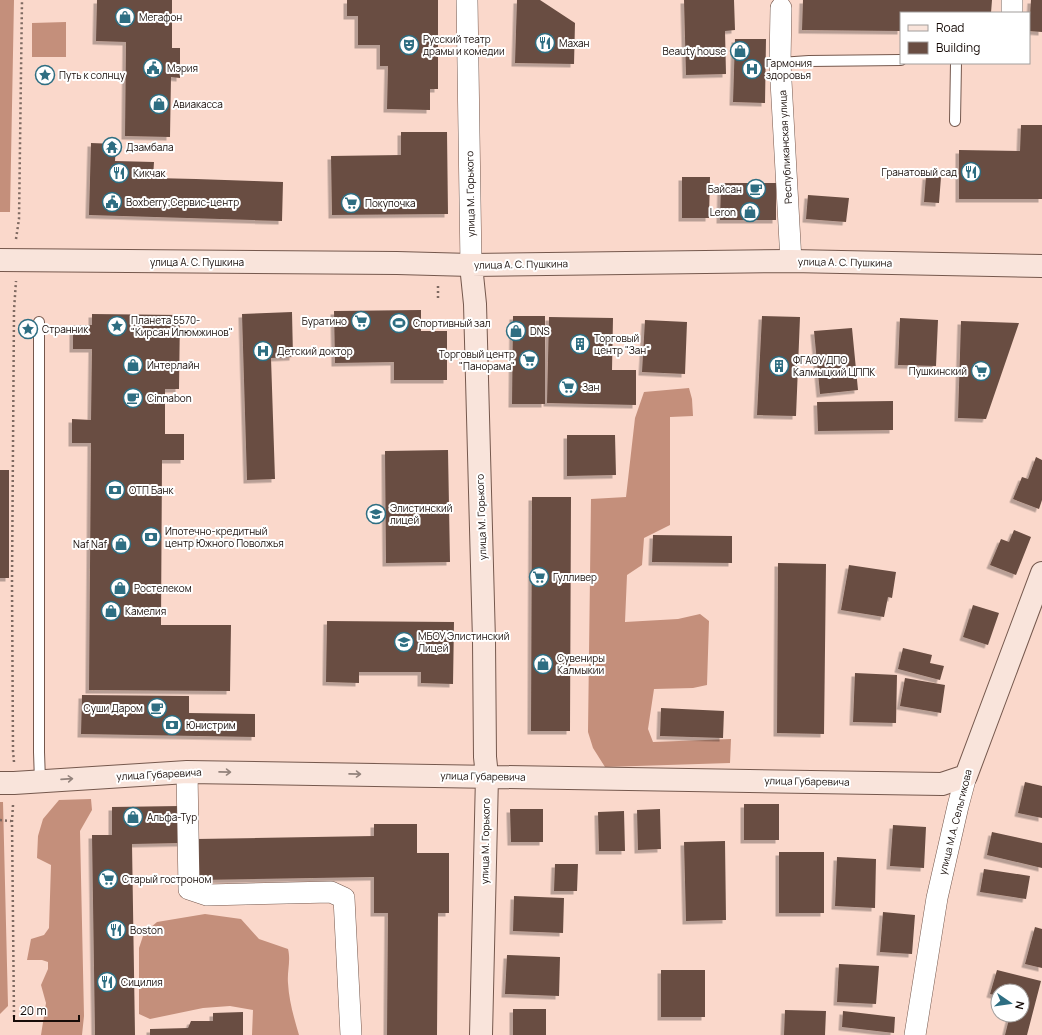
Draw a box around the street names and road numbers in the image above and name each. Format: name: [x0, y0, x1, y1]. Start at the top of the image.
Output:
street label: Республиканская улица: [775, 90, 795, 204]
street label: улица М. Горького: [462, 151, 478, 237]
street label: улица А. С. Пушкина: [798, 254, 892, 270]
street label: улица А. С. Пушкина: [150, 255, 244, 269]
street label: улица А. С. Пушкина: [474, 256, 568, 272]
street label: улица М. Горького: [472, 474, 489, 560]
street label: улица Губаревича: [116, 765, 202, 783]
street label: улица Губаревича: [440, 768, 526, 784]
street label: улица М.А. Сельгикова: [935, 768, 975, 876]
street label: улица Губаревича: [764, 773, 850, 789]
street label: улица М. Горького: [477, 798, 493, 884]

